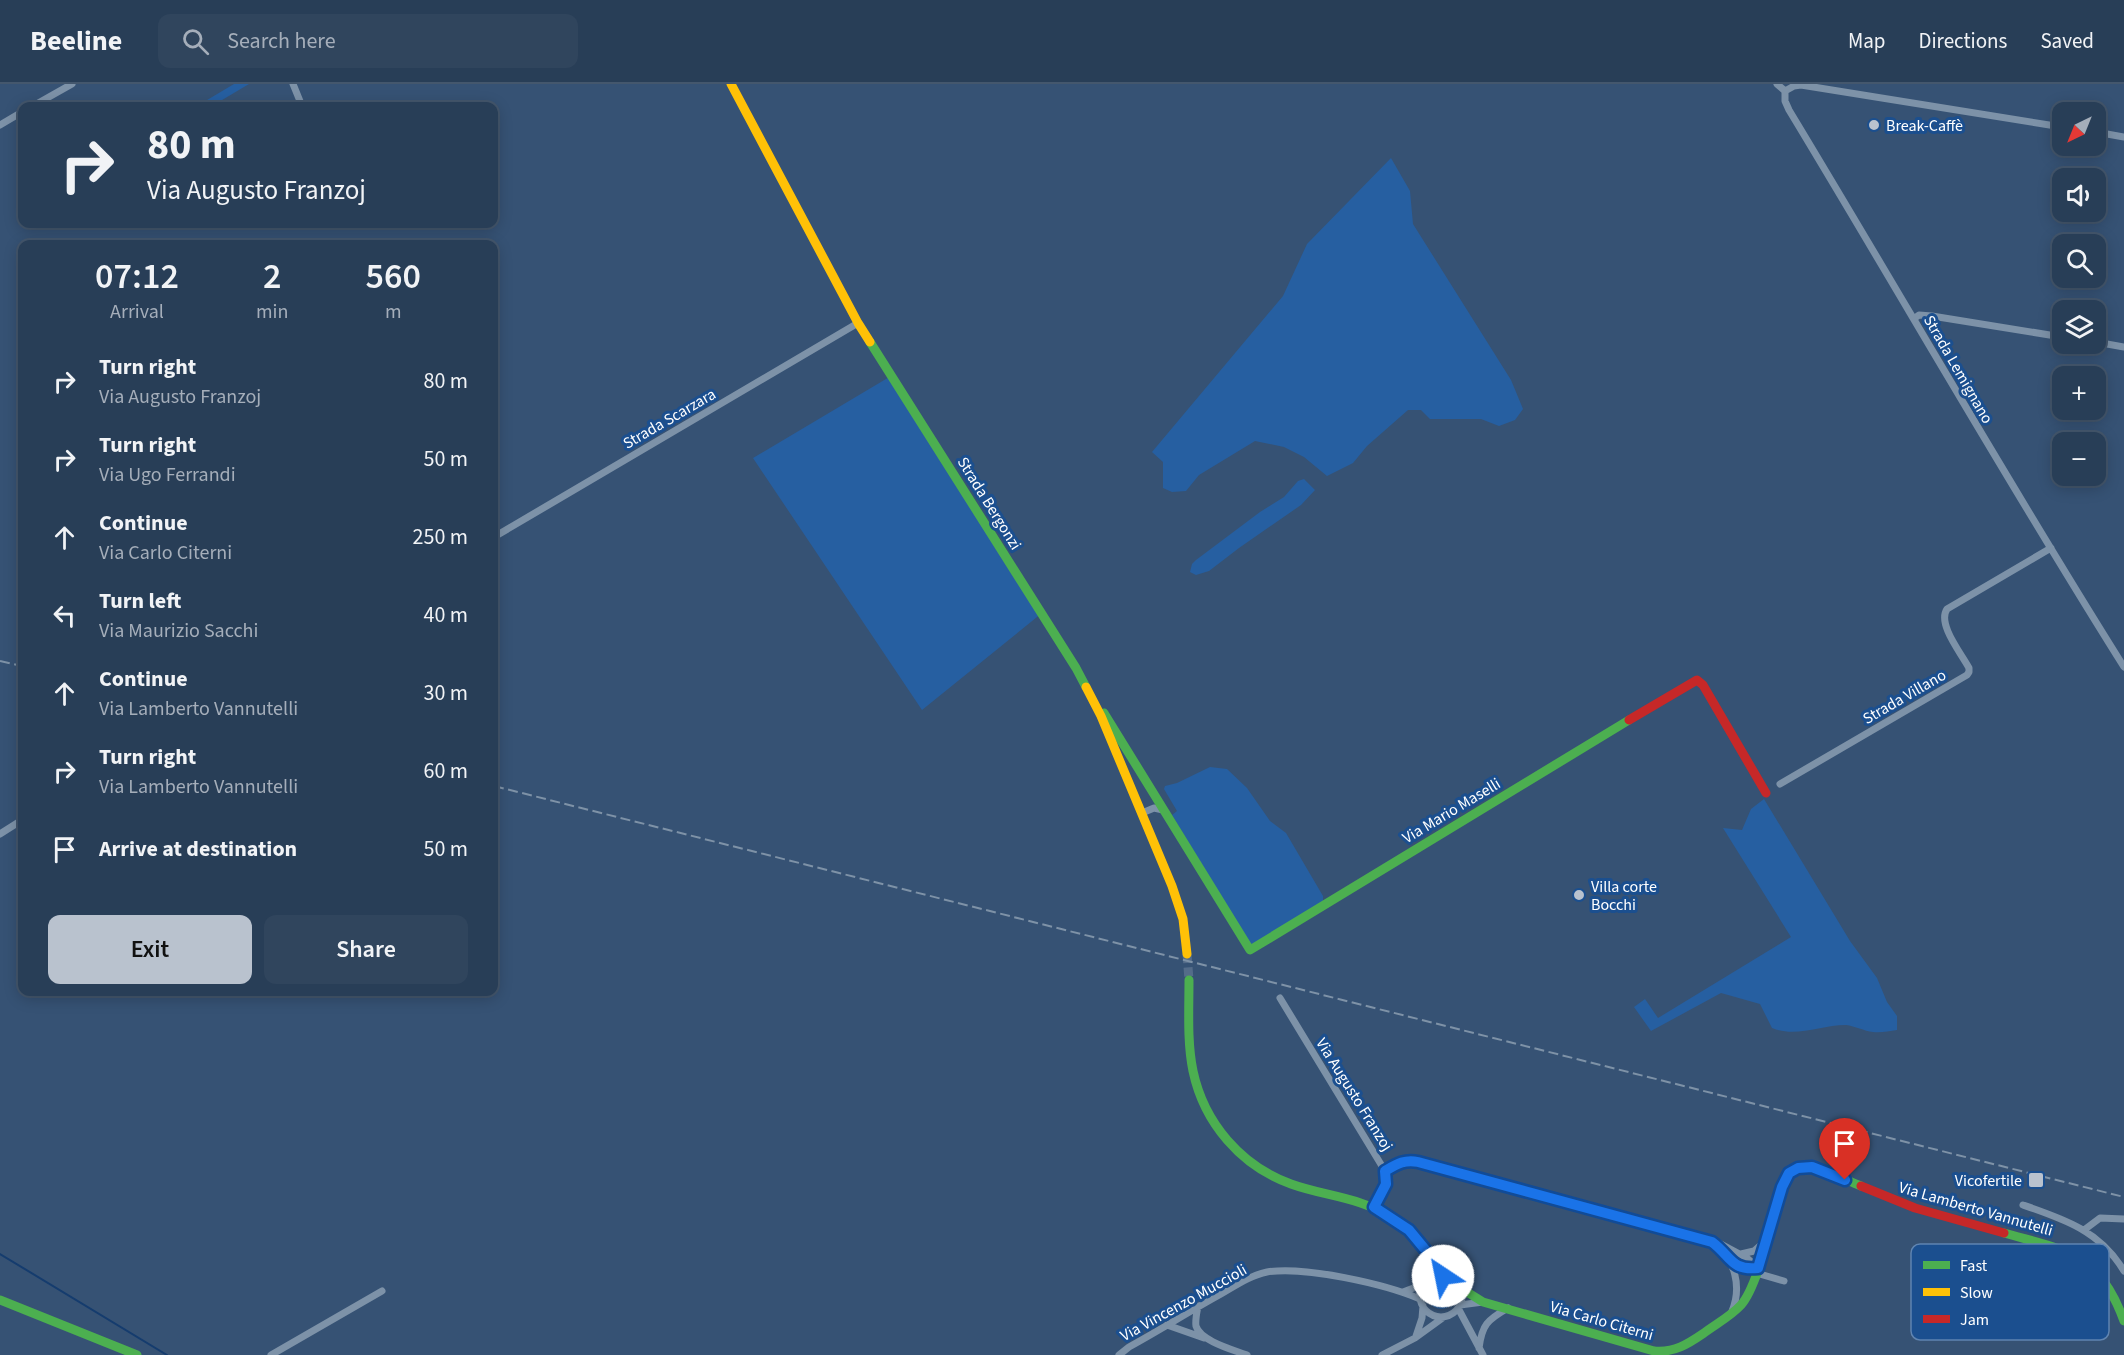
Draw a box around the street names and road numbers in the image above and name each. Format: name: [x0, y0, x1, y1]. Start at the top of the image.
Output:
street label: Strada Lemignano: [1918, 311, 1998, 428]
street label: Strada Scarzara: [619, 383, 720, 454]
street label: Strada Bergonzi: [952, 453, 1026, 554]
street label: Strada Villano: [1859, 664, 1950, 730]
street label: Via Mario Maselli: [1398, 773, 1505, 849]
street label: Via Augusto Franzoj: [1310, 1034, 1398, 1155]
street label: Via Lamberto Vannutelli: [1896, 1176, 2055, 1241]
street label: Via Vincenzo Muccioli: [1116, 1259, 1251, 1347]
street label: Via Carlo Citerni: [1547, 1296, 1656, 1346]

